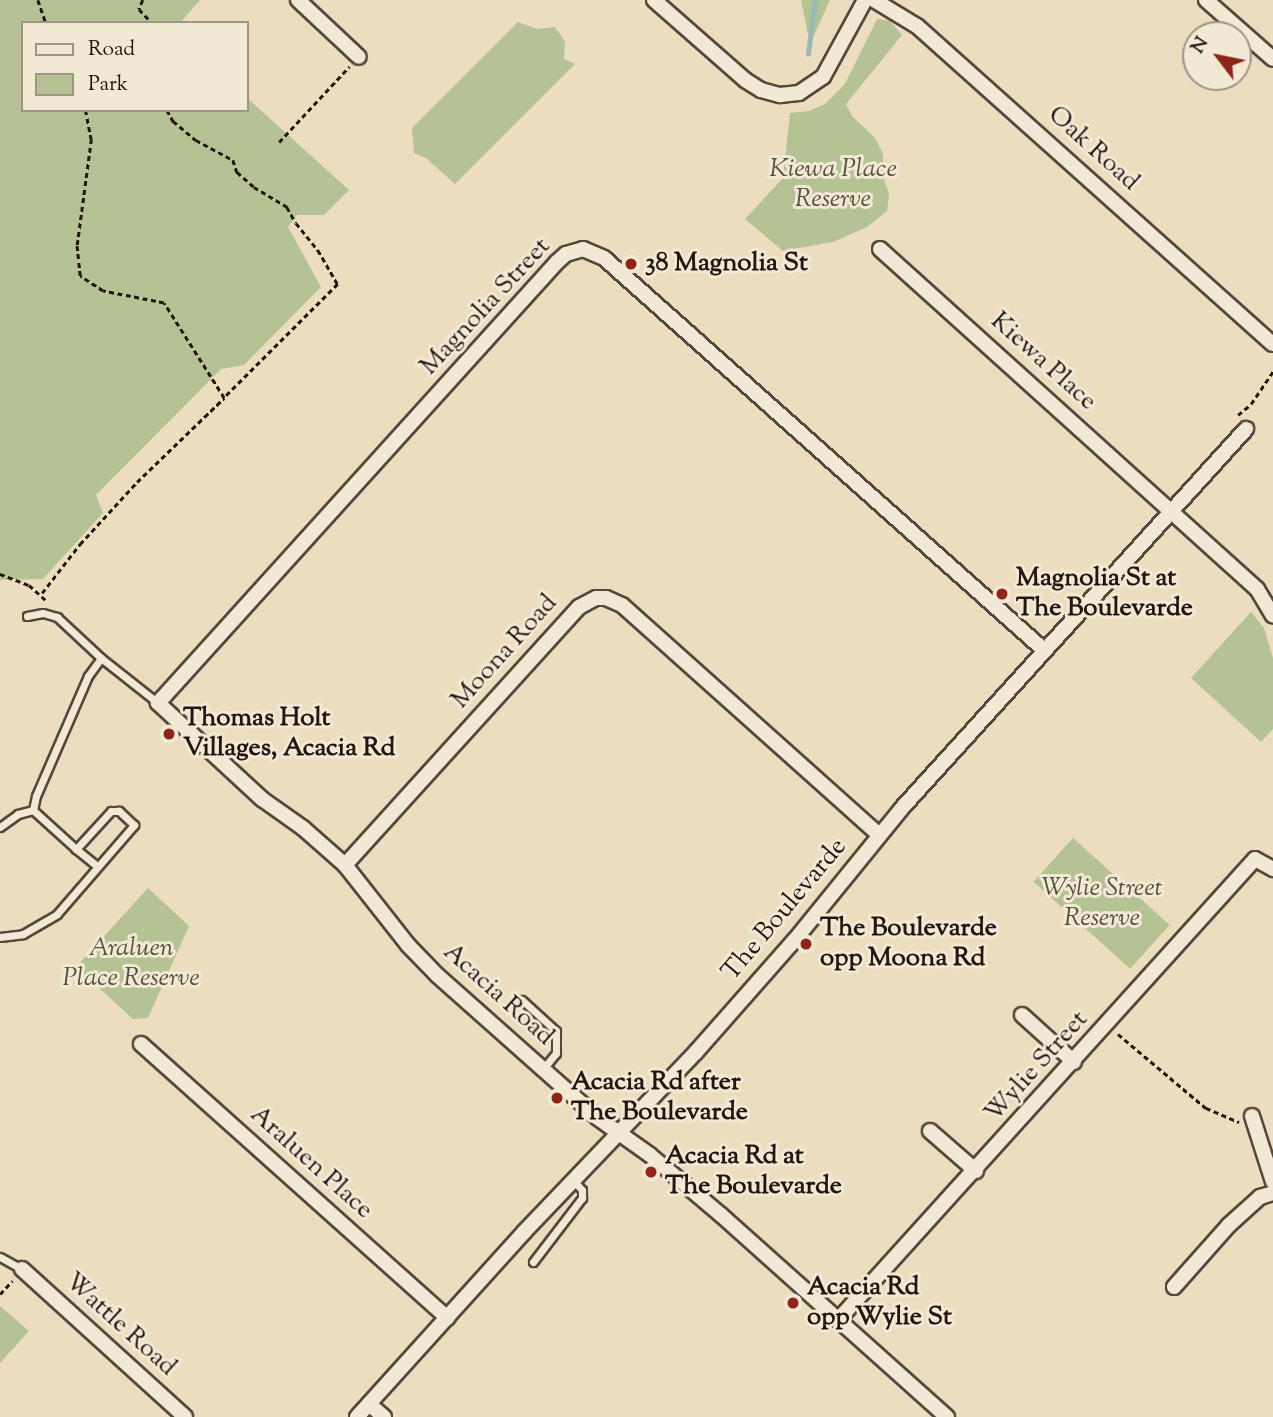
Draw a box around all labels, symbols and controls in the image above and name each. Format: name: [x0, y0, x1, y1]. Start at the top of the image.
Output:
legend: [21, 21, 248, 112]
north arrow: [1182, 21, 1252, 91]
text: N: [1185, 32, 1216, 59]
text: Road: [88, 35, 135, 65]
text: Park: [88, 70, 128, 100]
street label: Oak Road: [1041, 100, 1145, 198]
park label: Kiewa Place Reserve: [769, 154, 897, 216]
street label: Magnolia Street: [414, 232, 558, 382]
place label: 38 Magnolia St: [645, 248, 808, 280]
marker: 38 Magnolia St: [623, 256, 639, 272]
street label: Kiewa Place: [983, 306, 1103, 418]
place label: Magnolia St at The Boulevarde: [1016, 563, 1193, 624]
marker: Magnolia St at The Boulevarde: [994, 586, 1010, 602]
street label: Moona Road: [445, 588, 565, 716]
place label: Thomas Holt Villages, Acacia Rd: [183, 703, 395, 764]
marker: Thomas Holt Villages, Acacia Rd: [161, 726, 177, 742]
street label: The Boulevarde: [716, 832, 854, 988]
park label: Wylie Street Reserve: [1042, 873, 1162, 934]
place label: The Boulevarde opp Moona Rd: [820, 913, 997, 974]
park label: Araluen Place Reserve: [62, 933, 200, 995]
marker: The Boulevarde opp Moona Rd: [798, 936, 814, 952]
street label: Acacia Road: [436, 937, 560, 1053]
street label: Wylie Street: [979, 1005, 1095, 1129]
place label: Acacia Rd after The Boulevarde: [571, 1067, 748, 1128]
marker: Acacia Rd after The Boulevarde: [549, 1090, 565, 1106]
street label: Araluen Place: [243, 1100, 379, 1226]
place label: Acacia Rd at The Boulevarde: [665, 1141, 842, 1202]
marker: Acacia Rd at The Boulevarde: [643, 1164, 659, 1180]
street label: Wattle Road: [58, 1267, 182, 1383]
place label: Acacia Rd opp Wylie St: [807, 1272, 952, 1334]
marker: Acacia Rd opp Wylie St: [785, 1295, 801, 1311]

